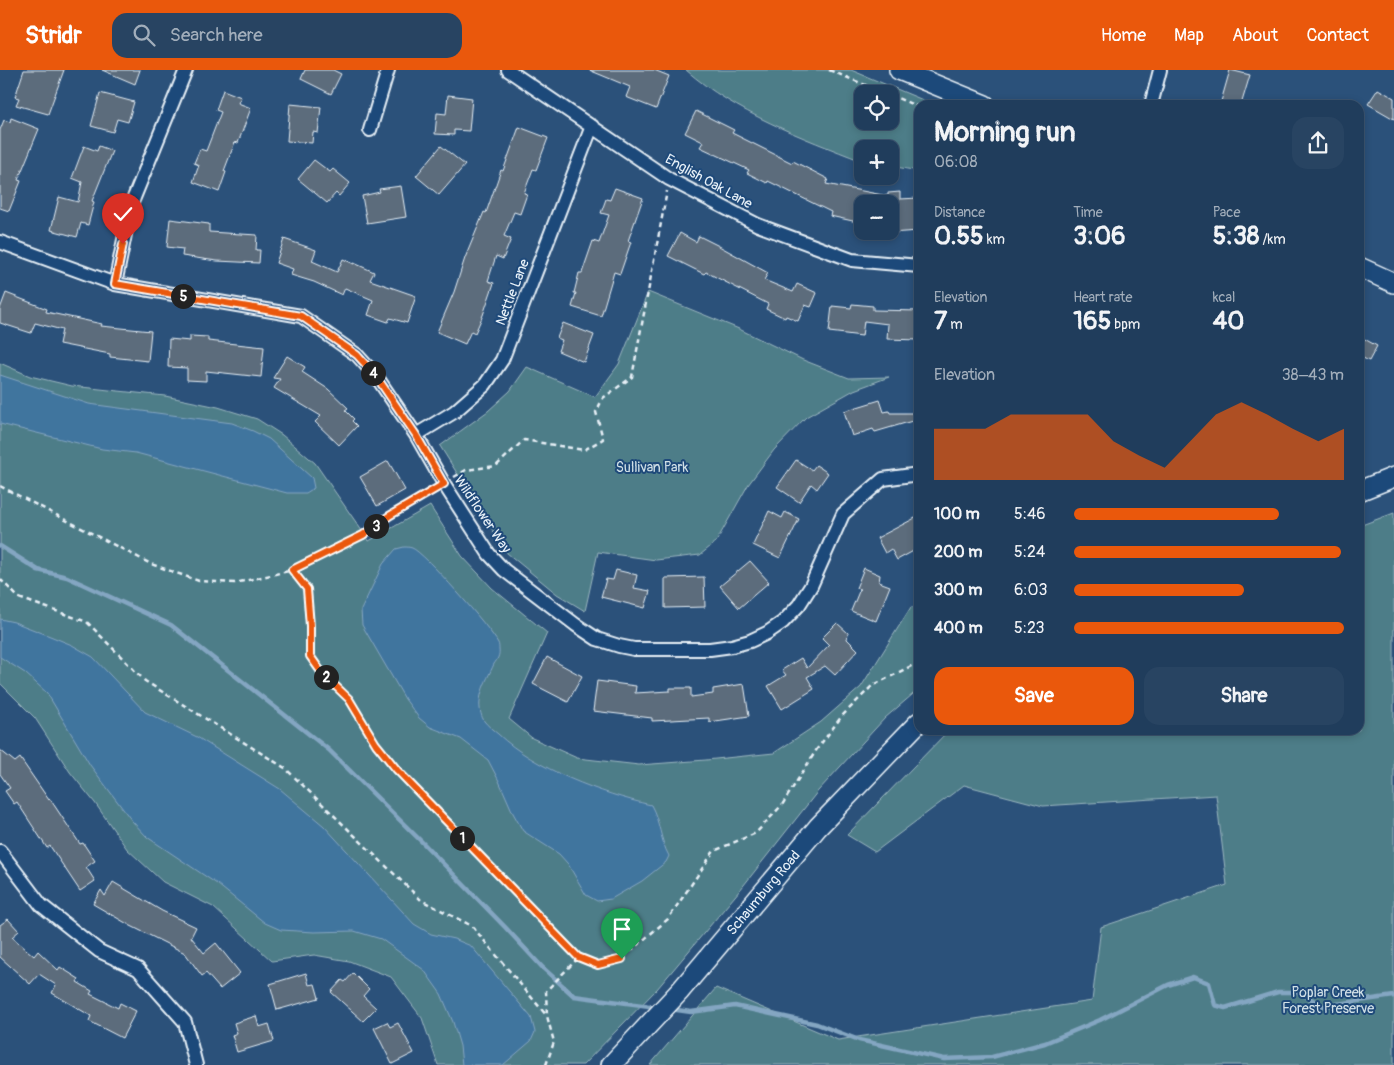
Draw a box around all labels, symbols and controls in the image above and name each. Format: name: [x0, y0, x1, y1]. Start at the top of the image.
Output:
search box: [112, 13, 462, 58]
text: Stridr: [25, 21, 82, 50]
icon: search: [130, 21, 158, 49]
text: Search here: [170, 23, 263, 47]
text: Home: [1101, 24, 1146, 47]
text: Map: [1174, 24, 1204, 47]
text: About: [1232, 24, 1278, 47]
text: Contact: [1306, 24, 1369, 47]
map controls: [854, 85, 899, 240]
button: locate: [854, 85, 899, 130]
text: Morning run: [934, 115, 1076, 150]
button: share: [1292, 117, 1344, 169]
button: +: [854, 140, 899, 185]
street label: English Oak Lane: [662, 150, 755, 212]
text: 06:08: [934, 152, 978, 172]
pin: [102, 193, 144, 244]
button: −: [854, 195, 899, 240]
icon: check: [109, 200, 137, 228]
text: Distance: [934, 204, 985, 221]
text: Time: [1073, 204, 1103, 221]
text: Pace: [1213, 204, 1240, 221]
text: 0.55: [934, 221, 984, 252]
text: 3:06: [1073, 221, 1126, 252]
text: 5:38: [1213, 221, 1259, 252]
text: km: [984, 231, 1005, 248]
text: /km: [1259, 231, 1286, 248]
street label: Nettle Lane: [492, 256, 533, 328]
pin: 5: [170, 284, 196, 308]
text: 5: [180, 288, 187, 305]
text: Elevation: [934, 289, 987, 306]
text: Heart rate: [1073, 289, 1132, 306]
text: kcal: [1213, 289, 1235, 306]
text: 7: [934, 306, 947, 337]
text: 165: [1073, 306, 1111, 337]
text: 40: [1213, 306, 1244, 337]
text: m: [947, 316, 963, 333]
text: bpm: [1111, 316, 1140, 333]
pin: 4: [360, 360, 386, 386]
text: 4: [369, 365, 378, 382]
text: Elevation: [934, 365, 995, 385]
text: 38–43 m: [1282, 365, 1344, 385]
park label: Sullivan Park: [616, 459, 688, 476]
street label: Wildflower Way: [450, 472, 515, 556]
text: 100 m: [934, 504, 980, 524]
text: 5:46: [1014, 504, 1046, 524]
pin: 3: [364, 514, 388, 538]
text: 3: [373, 518, 380, 535]
text: 200 m: [934, 542, 982, 562]
text: 5:24: [1014, 542, 1045, 562]
text: 300 m: [934, 580, 982, 600]
text: 6:03: [1014, 580, 1047, 600]
text: 400 m: [934, 618, 983, 638]
text: 5:23: [1014, 618, 1044, 638]
pin: 2: [314, 664, 338, 690]
button: Save: [934, 667, 1134, 725]
button: Share: [1144, 667, 1344, 725]
text: 2: [323, 669, 330, 686]
pin: 1: [450, 826, 474, 850]
text: 1: [460, 830, 465, 847]
street label: Schaumburg Road: [723, 847, 804, 938]
pin: [601, 908, 643, 959]
icon: arrive: [608, 915, 636, 943]
park label: Poplar Creek Forest Preserve: [1282, 984, 1374, 1017]

